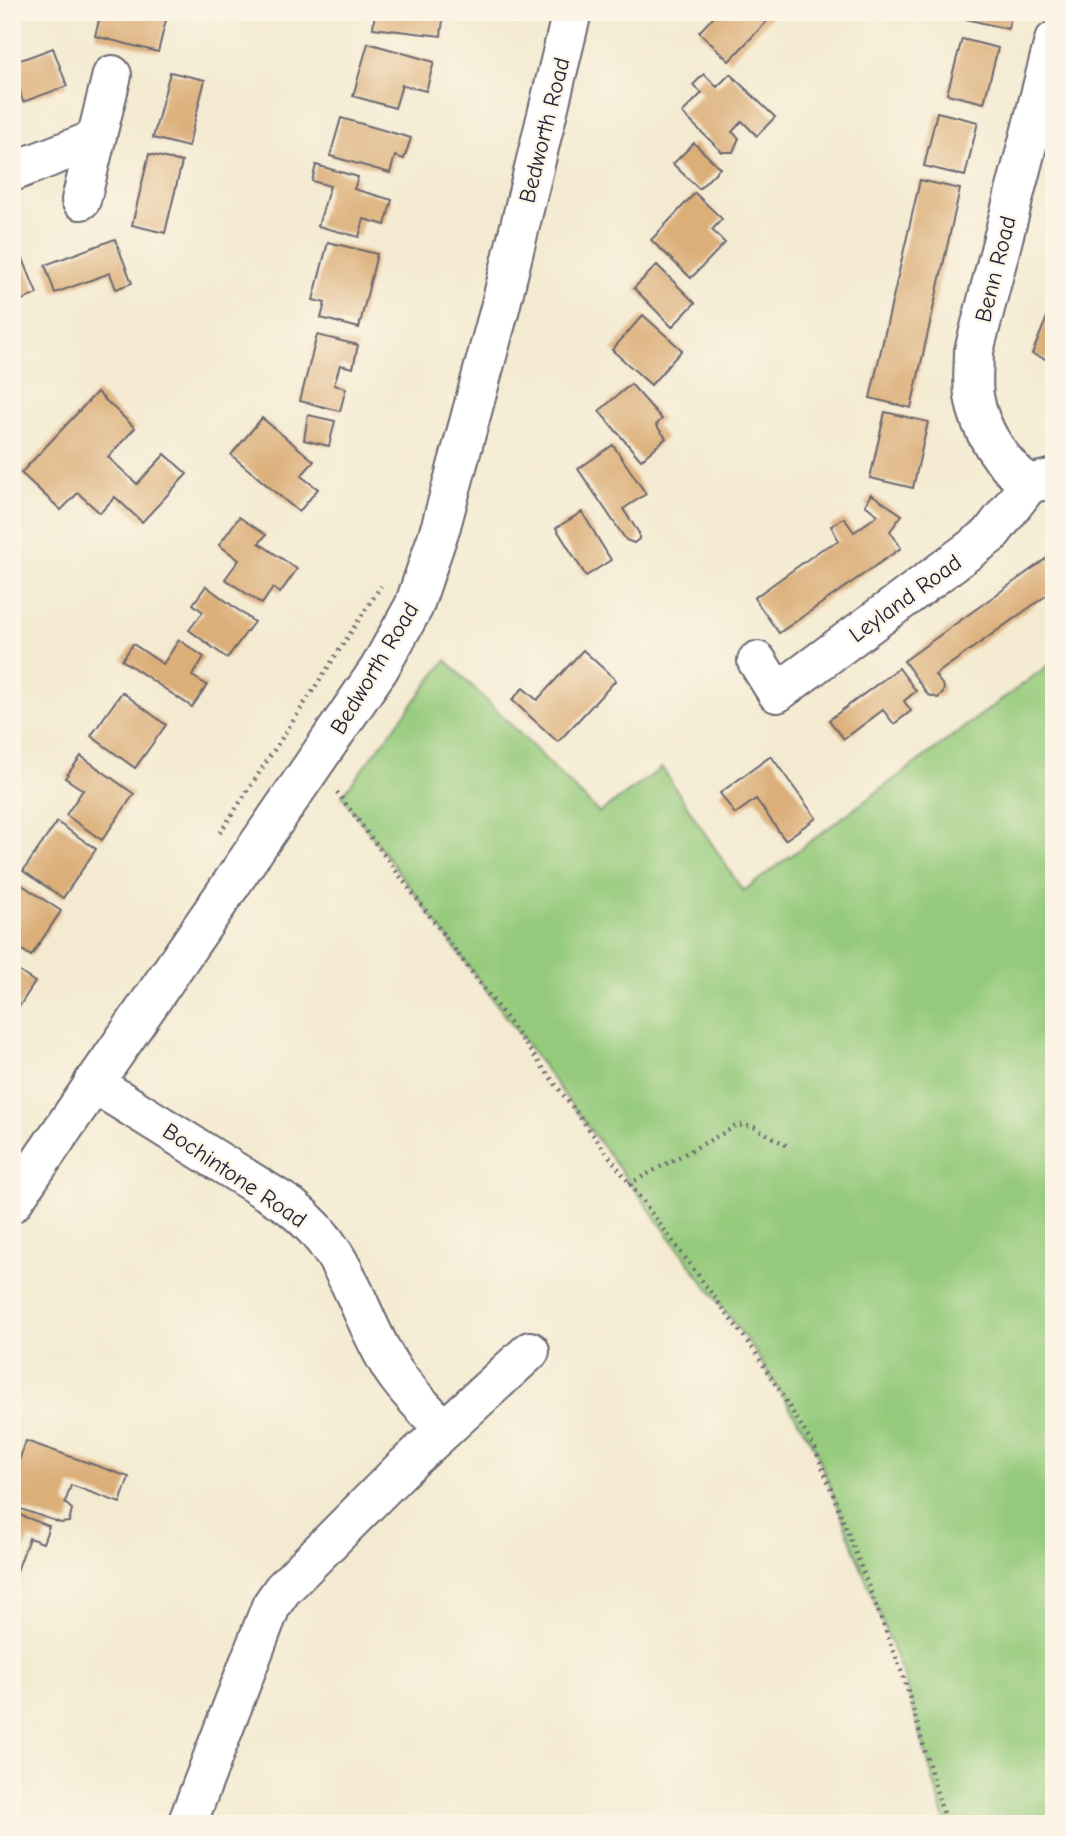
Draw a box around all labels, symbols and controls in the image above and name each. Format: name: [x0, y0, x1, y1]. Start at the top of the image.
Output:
street label: Bedworth Road: [513, 55, 576, 206]
street label: Benn Road: [969, 213, 1022, 325]
street label: Leyland Road: [844, 549, 967, 648]
street label: Bedworth Road: [325, 598, 424, 739]
street label: Bochintone Road: [158, 1117, 312, 1233]

